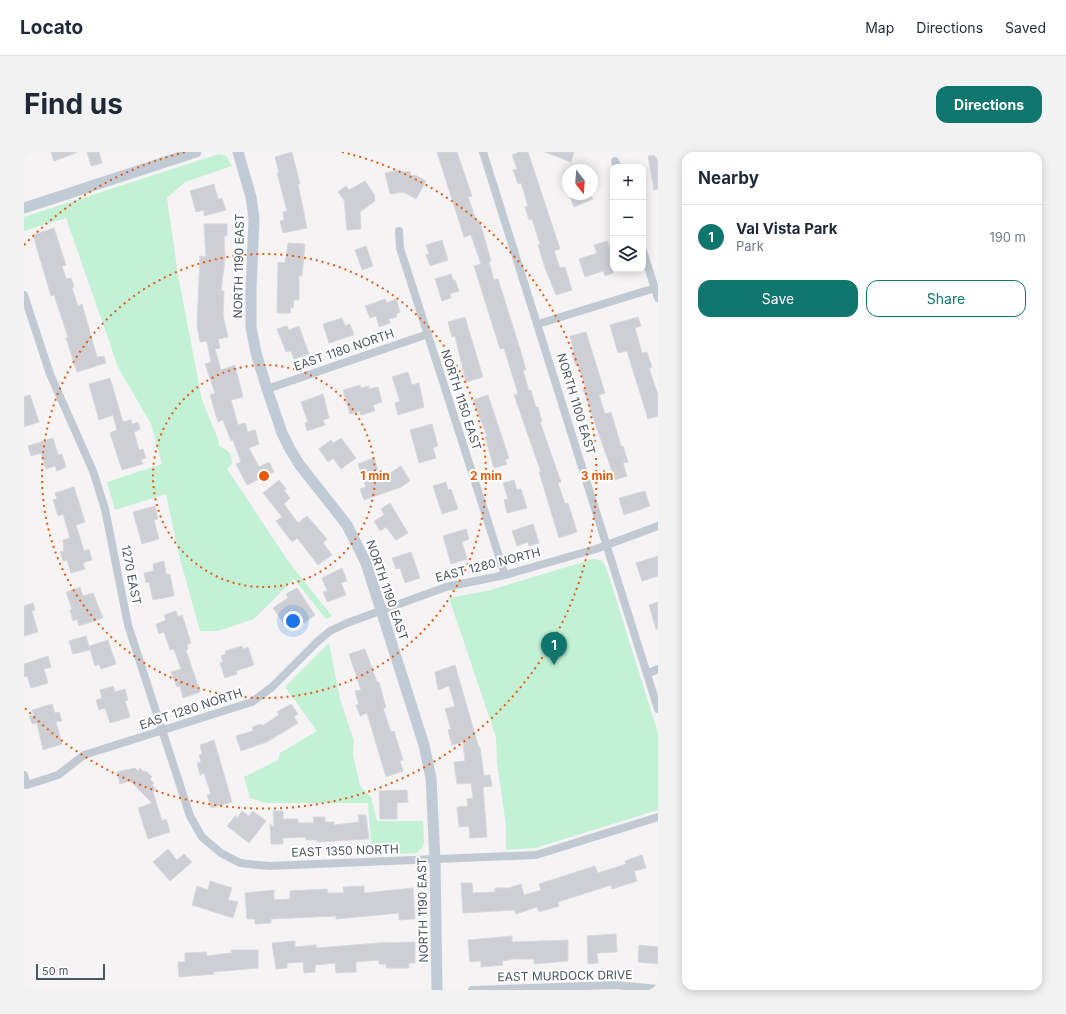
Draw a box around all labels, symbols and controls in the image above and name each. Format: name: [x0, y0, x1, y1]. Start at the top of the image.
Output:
text: Locato: [20, 16, 83, 39]
text: Map: [865, 19, 894, 36]
text: Directions: [916, 19, 983, 36]
text: Saved: [1005, 19, 1046, 36]
button: Directions: [936, 86, 1042, 123]
text: Find us: [24, 87, 123, 121]
north arrow: [562, 164, 598, 200]
map controls: [610, 164, 646, 272]
button: +: [610, 164, 646, 200]
text: Nearby: [698, 168, 759, 188]
button: −: [610, 200, 646, 236]
street label: NORTH 1190 EAST: [230, 213, 247, 319]
text: Val Vista Park: [736, 219, 837, 238]
text: 1: [708, 229, 714, 245]
text: 190 m: [989, 229, 1026, 245]
button: layers: [610, 236, 646, 272]
text: Park: [736, 238, 764, 254]
button: Save: [698, 280, 858, 317]
button: Share: [866, 280, 1026, 317]
street label: EAST 1180 NORTH: [292, 325, 396, 374]
street label: NORTH 1150 EAST: [438, 348, 485, 452]
street label: NORTH 1100 EAST: [554, 351, 599, 457]
text: 1 min: [360, 468, 390, 483]
text: 2 min: [470, 468, 502, 483]
text: 3 min: [581, 468, 613, 483]
centre of rings: [257, 469, 271, 483]
street label: NORTH 1190 EAST: [363, 538, 412, 642]
street label: 1270 EAST: [118, 544, 145, 606]
street label: EAST 1280 NORTH: [434, 544, 542, 585]
your location: [283, 611, 303, 631]
pin: 1: [541, 632, 567, 665]
street label: EAST 1280 NORTH: [137, 685, 244, 732]
street label: EAST 1350 NORTH: [291, 841, 399, 860]
street label: NORTH 1190 EAST: [414, 857, 431, 963]
scale bar: [36, 962, 105, 981]
text: 50 m: [42, 964, 68, 978]
street label: EAST MURDOCK DRIVE: [497, 967, 633, 984]

